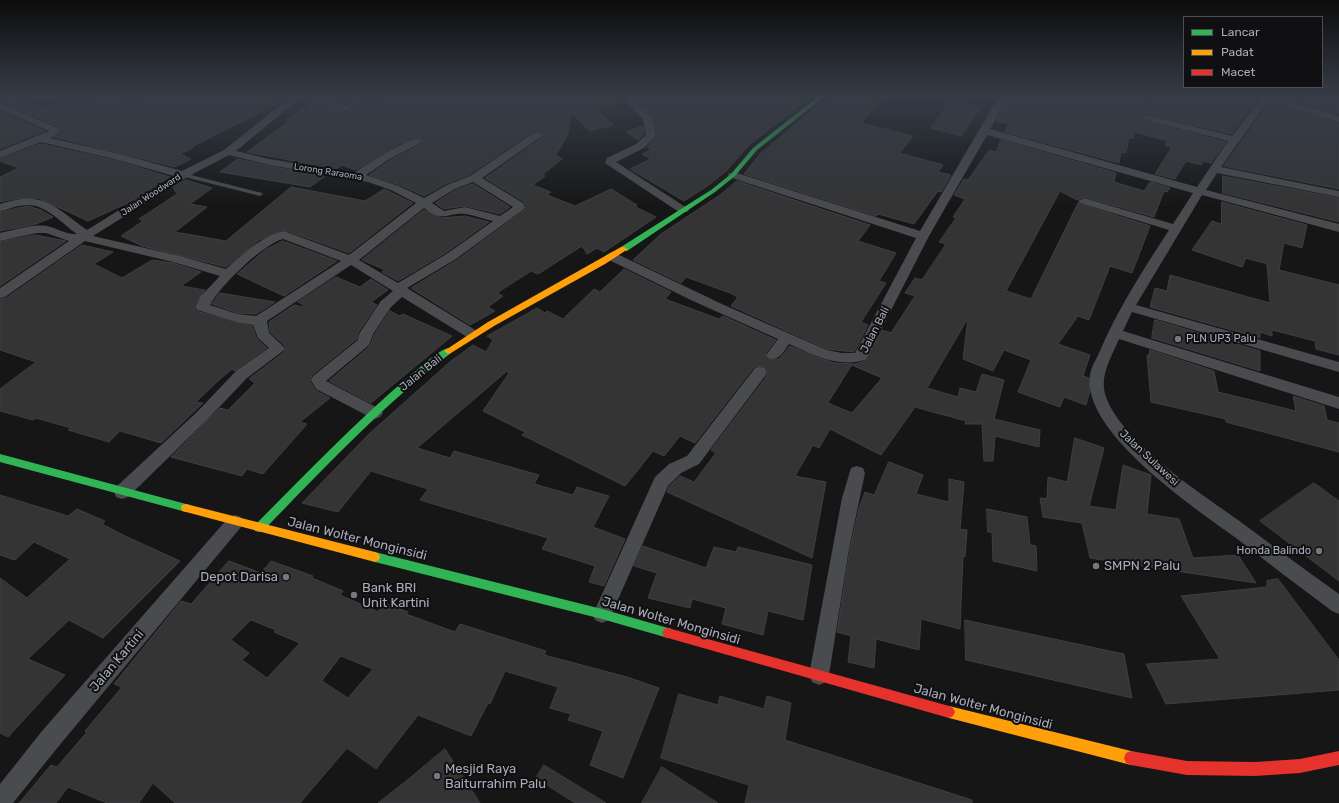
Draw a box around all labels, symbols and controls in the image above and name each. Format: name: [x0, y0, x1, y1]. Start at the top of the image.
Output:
legend: [1183, 16, 1323, 88]
text: Lancar: [1221, 25, 1259, 39]
text: Padat: [1221, 45, 1254, 59]
text: Macet: [1221, 65, 1255, 79]
street label: Lorong Raraoma: [293, 161, 363, 183]
street label: Jalan Woodward: [119, 172, 183, 218]
street label: Jalan Bali: [858, 305, 892, 355]
place label: PLN UP3 Palu: [1186, 332, 1256, 346]
marker: PLN UP3 Palu: [1173, 334, 1183, 344]
street label: Jalan Bali: [397, 352, 445, 394]
street label: Jalan Sulawesi: [1117, 427, 1181, 489]
street label: Jalan Wolter Monginsidi: [286, 514, 428, 564]
place label: Honda Balindo: [1237, 544, 1311, 558]
marker: Honda Balindo: [1314, 546, 1324, 556]
place label: SMPN 2 Palu: [1104, 558, 1180, 574]
marker: SMPN 2 Palu: [1091, 561, 1101, 571]
place label: Depot Darisa: [200, 569, 278, 585]
marker: Depot Darisa: [281, 572, 291, 582]
place label: Bank BRI Unit Kartini: [362, 580, 429, 611]
marker: Bank BRI Unit Kartini: [349, 590, 359, 600]
street label: Jalan Wolter Monginsidi: [600, 594, 742, 648]
street label: Jalan Kartini: [87, 627, 147, 695]
street label: Jalan Wolter Monginsidi: [912, 681, 1054, 733]
place label: Mesjid Raya Baiturrahim Palu: [445, 761, 546, 792]
marker: Mesjid Raya Baiturrahim Palu: [432, 771, 442, 781]

